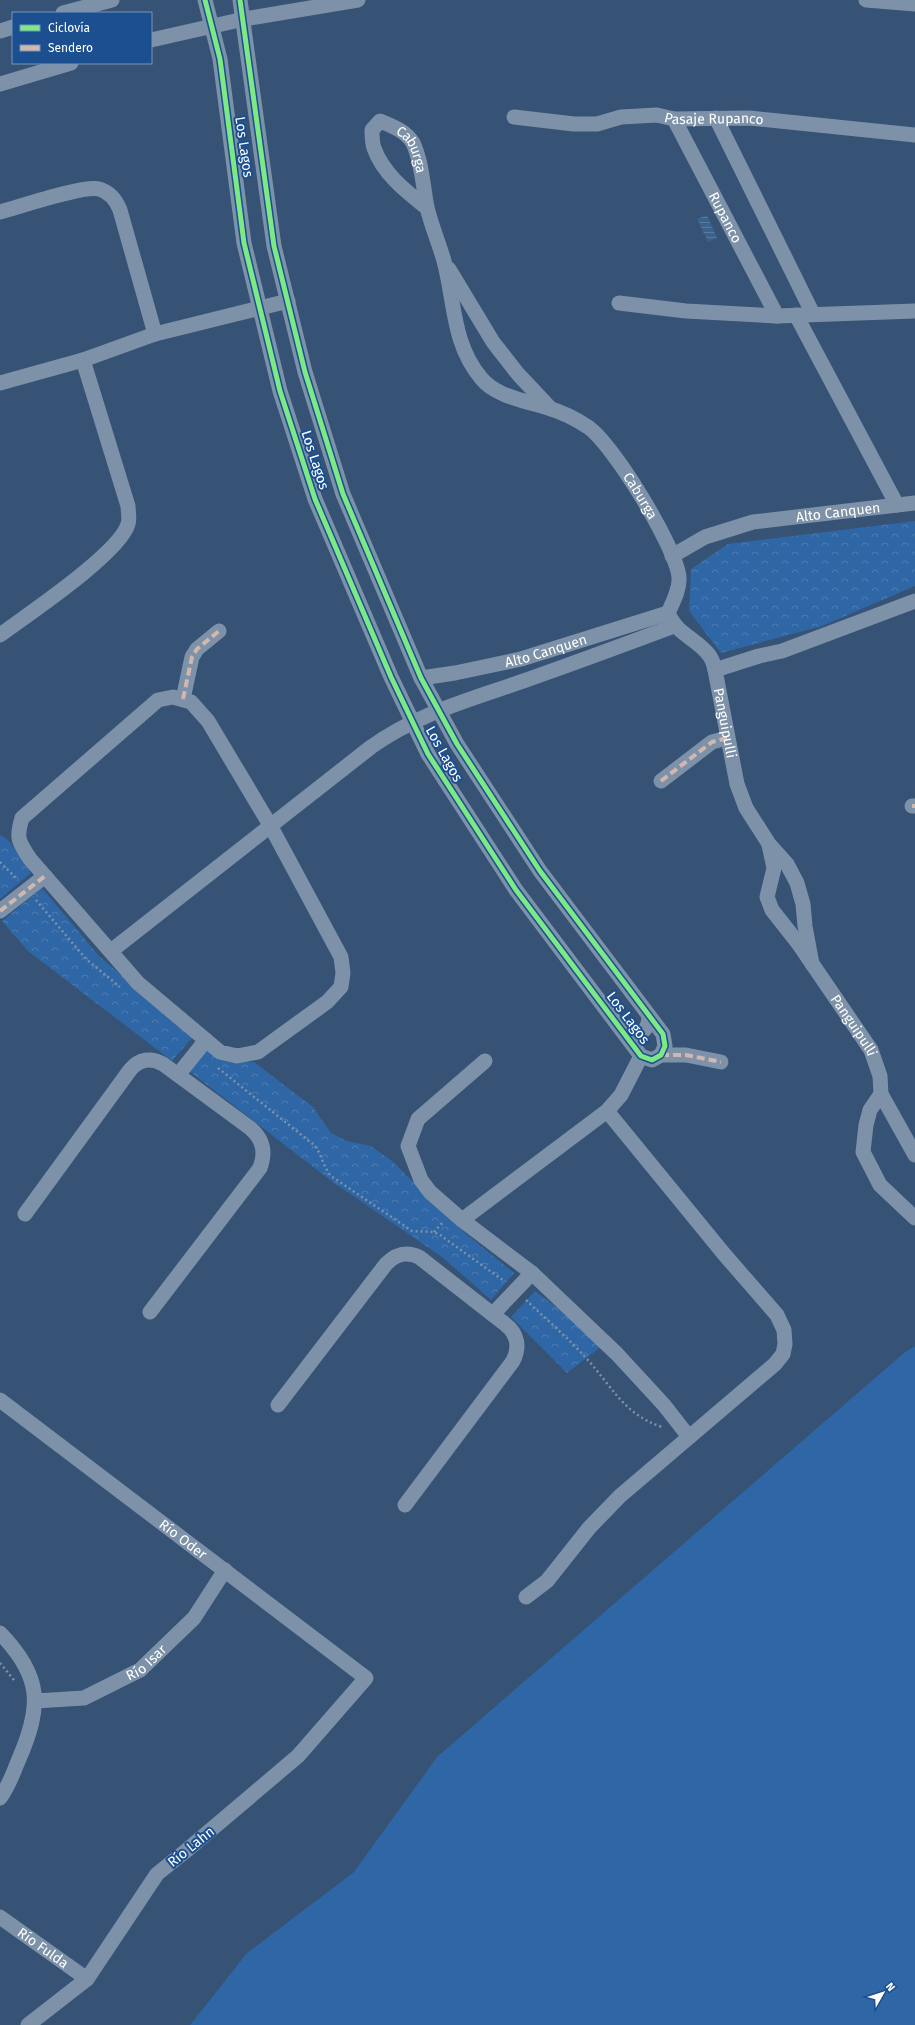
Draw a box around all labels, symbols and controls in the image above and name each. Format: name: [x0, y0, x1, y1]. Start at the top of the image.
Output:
legend: [12, 12, 152, 64]
text: Ciclovía: [48, 21, 90, 35]
text: Sendero: [48, 41, 93, 55]
street label: Pasaje Rupanco: [663, 109, 765, 128]
street label: Los Lagos: [231, 116, 257, 179]
street label: Caburga: [393, 122, 430, 174]
street label: Rupanco: [705, 189, 746, 246]
street label: Los Lagos: [297, 428, 333, 492]
street label: Caburga: [620, 469, 661, 522]
street label: Alto Canquen: [795, 499, 881, 525]
street label: Alto Canquen: [503, 630, 589, 671]
street label: Panguipulli: [710, 686, 740, 759]
street label: Los Lagos: [422, 723, 466, 785]
street label: Los Lagos: [603, 988, 653, 1048]
street label: Panguipulli: [827, 991, 881, 1058]
street label: Río Oder: [156, 1516, 211, 1563]
street label: Río Isar: [123, 1640, 170, 1684]
street label: Río Lahn: [164, 1823, 218, 1871]
street label: Río Fulda: [14, 1924, 72, 1972]
north arrow: [863, 1973, 903, 2013]
text: N: [883, 1980, 898, 1994]

